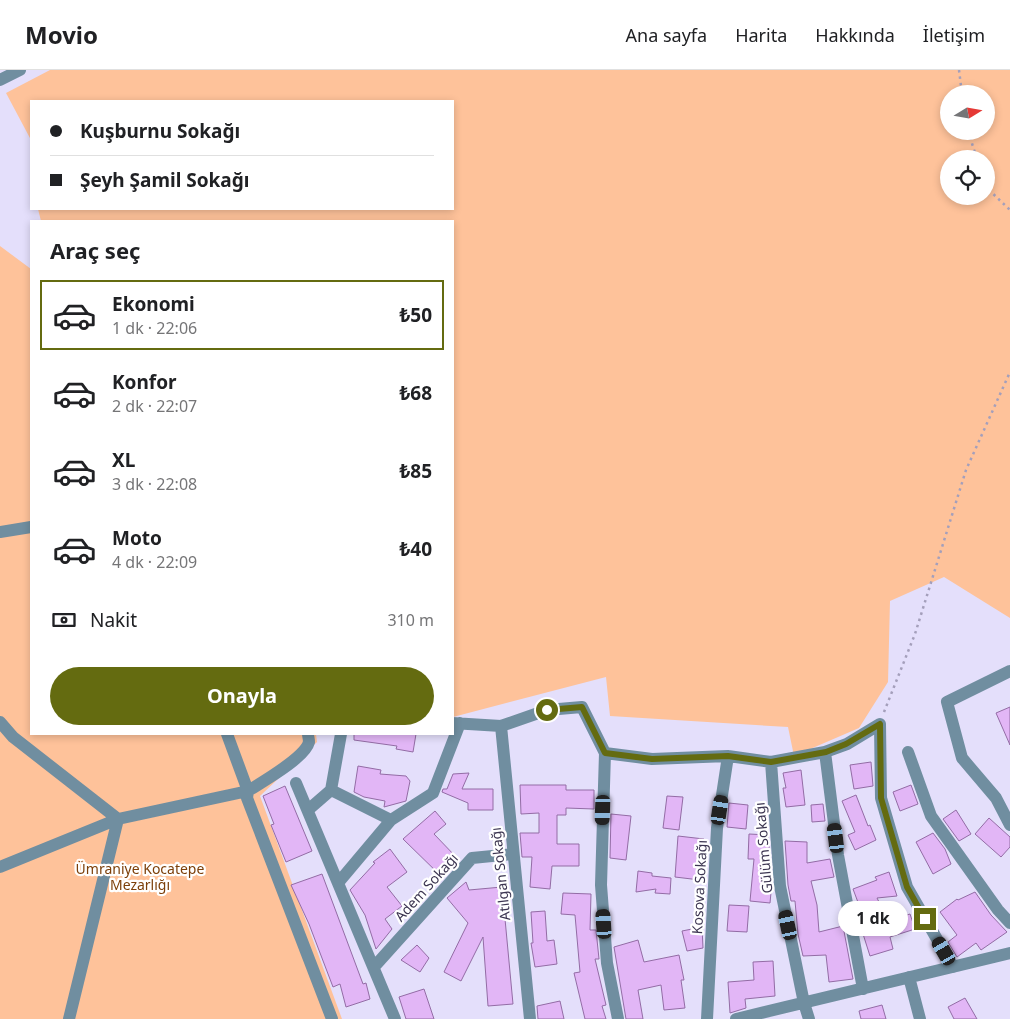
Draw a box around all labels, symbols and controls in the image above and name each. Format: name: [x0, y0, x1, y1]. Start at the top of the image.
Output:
text: Movio: [25, 18, 98, 51]
text: Ana sayfa: [626, 23, 707, 47]
text: Harita: [735, 23, 787, 47]
text: Hakkında: [815, 23, 895, 47]
text: İletişim: [923, 23, 985, 47]
north arrow: [940, 85, 995, 140]
map controls: [940, 85, 995, 205]
text: Kuşburnu Sokağı: [80, 118, 240, 144]
button: locate: [940, 150, 995, 205]
text: Şeyh Şamil Sokağı: [80, 167, 249, 193]
text: Araç seç: [50, 235, 140, 265]
text: Ekonomi: [112, 291, 195, 317]
icon: car: [52, 293, 97, 338]
text: ₺50: [399, 302, 432, 328]
text: 1 dk · 22:06: [112, 317, 197, 339]
text: Konfor: [112, 369, 177, 395]
icon: car: [52, 371, 97, 416]
text: ₺68: [399, 380, 432, 406]
text: 2 dk · 22:07: [112, 395, 197, 417]
text: XL: [112, 447, 135, 473]
icon: car: [52, 449, 97, 494]
text: ₺85: [399, 458, 432, 484]
text: 3 dk · 22:08: [112, 473, 197, 495]
text: Moto: [112, 525, 162, 551]
icon: car: [52, 527, 97, 572]
text: ₺40: [399, 536, 432, 562]
text: 4 dk · 22:09: [112, 551, 197, 573]
icon: cash: [50, 606, 78, 634]
text: Nakit: [90, 607, 137, 633]
text: 310 m: [387, 609, 434, 631]
button: Onayla: [50, 667, 434, 725]
route start: [536, 699, 558, 721]
car: [710, 794, 729, 826]
car: [594, 795, 611, 825]
street label: Gülüm Sokağı: [750, 802, 776, 894]
car: [826, 822, 845, 854]
street label: Atılgan Sokağı: [486, 826, 514, 922]
street label: Kosova Sokağı: [687, 839, 711, 935]
street label: Adem Sokağı: [390, 849, 462, 925]
park label: Ümraniye Kocatepe Mezarlığı: [76, 859, 204, 894]
callout: 1 dk: [838, 902, 908, 936]
text: 1 dk: [856, 907, 890, 929]
route end: [914, 908, 936, 930]
car: [595, 909, 612, 939]
car: [777, 909, 798, 941]
car: [930, 934, 957, 968]

